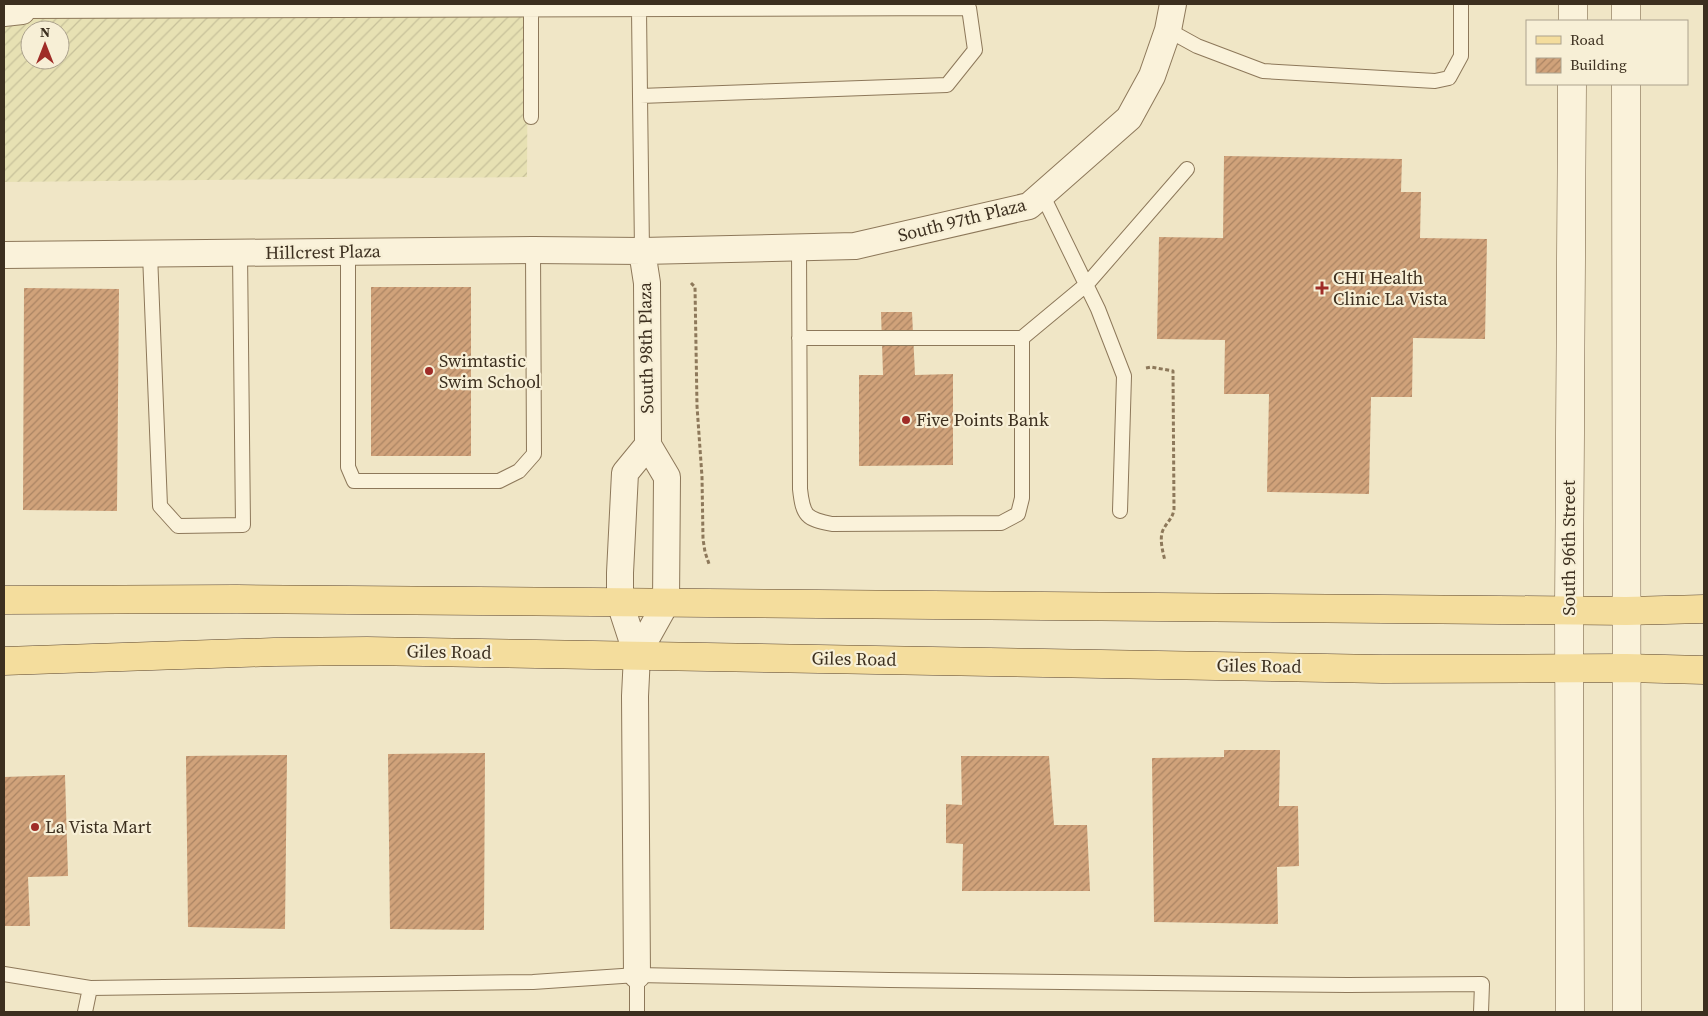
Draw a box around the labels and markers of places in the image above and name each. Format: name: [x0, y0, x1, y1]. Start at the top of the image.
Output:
place label: CHI Health Clinic La Vista: [1333, 265, 1448, 311]
marker: CHI Health Clinic La Vista: [1315, 281, 1329, 295]
place label: Swimtastic Swim School: [439, 348, 541, 394]
marker: Swimtastic Swim School: [423, 365, 435, 377]
place label: Five Points Bank: [916, 407, 1049, 432]
marker: Five Points Bank: [900, 414, 912, 426]
place label: La Vista Mart: [45, 814, 151, 839]
marker: La Vista Mart: [29, 821, 41, 833]

